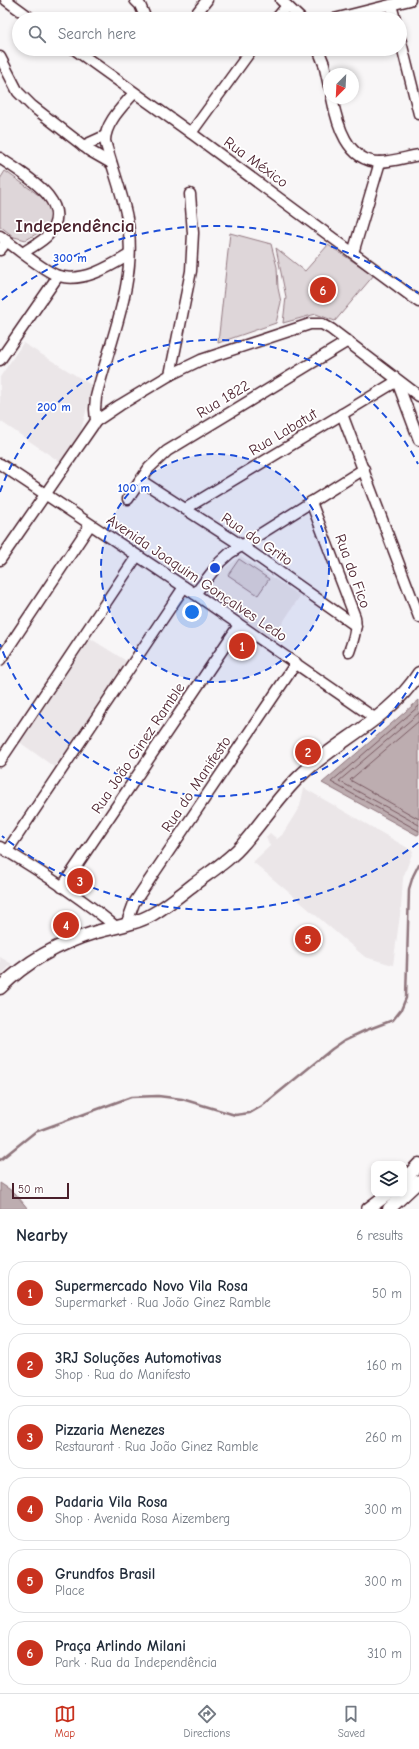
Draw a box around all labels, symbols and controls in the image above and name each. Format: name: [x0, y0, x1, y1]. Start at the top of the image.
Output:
search box: [12, 12, 407, 56]
icon: search: [26, 23, 48, 45]
text: Search here: [58, 25, 136, 43]
north arrow: [323, 68, 359, 104]
street label: Rua México: [220, 133, 292, 191]
district label: Independência: [15, 215, 135, 237]
text: 300 m: [53, 251, 87, 265]
pin: 6: [310, 275, 336, 305]
street label: Rua 1822: [193, 376, 253, 422]
text: 200 m: [37, 400, 71, 414]
street label: Rua Labatut: [246, 404, 321, 459]
text: 100 m: [118, 481, 150, 495]
street label: Rua do Grito: [218, 509, 296, 569]
street label: Avenida Joaquim Gonçalves Ledo: [103, 511, 291, 645]
street label: Rua do Fico: [331, 532, 375, 611]
centre of rings: [208, 561, 222, 575]
your location: [182, 602, 202, 622]
pin: 1: [229, 631, 255, 661]
street label: Rua João Ginez Ramble: [87, 679, 189, 817]
street label: Rua do Manifesto: [157, 733, 235, 835]
pin: 2: [295, 737, 321, 767]
pin: 3: [67, 866, 93, 896]
pin: 4: [53, 910, 79, 940]
pin: 5: [295, 924, 321, 954]
map controls: [371, 1161, 407, 1197]
button: layers: [371, 1161, 407, 1197]
scale bar: [12, 1181, 69, 1200]
text: 50 m: [18, 1183, 43, 1196]
text: Nearby: [16, 1226, 67, 1245]
text: 6 results: [356, 1228, 403, 1243]
text: Supermercado Novo Vila Rosa: [55, 1277, 248, 1295]
text: 1: [27, 1286, 33, 1301]
text: 50 m: [372, 1286, 402, 1301]
text: Supermarket · Rua João Ginez Ramble: [55, 1295, 271, 1310]
text: 3RJ Soluções Automotivas: [55, 1349, 221, 1367]
text: 2: [27, 1358, 33, 1373]
text: 160 m: [367, 1358, 402, 1373]
text: Shop · Rua do Manifesto: [55, 1367, 191, 1382]
text: Pizzaria Menezes: [55, 1421, 165, 1439]
text: 3: [27, 1430, 33, 1445]
text: 260 m: [365, 1430, 402, 1445]
text: Restaurant · Rua João Ginez Ramble: [55, 1439, 258, 1454]
text: Padaria Vila Rosa: [55, 1493, 168, 1511]
text: 4: [27, 1502, 33, 1517]
text: 300 m: [364, 1502, 402, 1517]
text: Shop · Avenida Rosa Aizemberg: [55, 1511, 230, 1526]
text: Grundfos Brasil: [55, 1565, 155, 1583]
text: 5: [27, 1574, 33, 1589]
text: 300 m: [364, 1574, 402, 1589]
text: Place: [55, 1583, 85, 1598]
text: Praça Arlindo Milani: [55, 1637, 186, 1655]
text: 6: [27, 1646, 33, 1661]
text: 310 m: [367, 1646, 402, 1661]
text: Park · Rua da Independência: [55, 1655, 217, 1670]
tab: Map: [54, 1703, 76, 1740]
tab: Directions: [184, 1703, 230, 1740]
tab: Saved: [338, 1703, 365, 1740]

